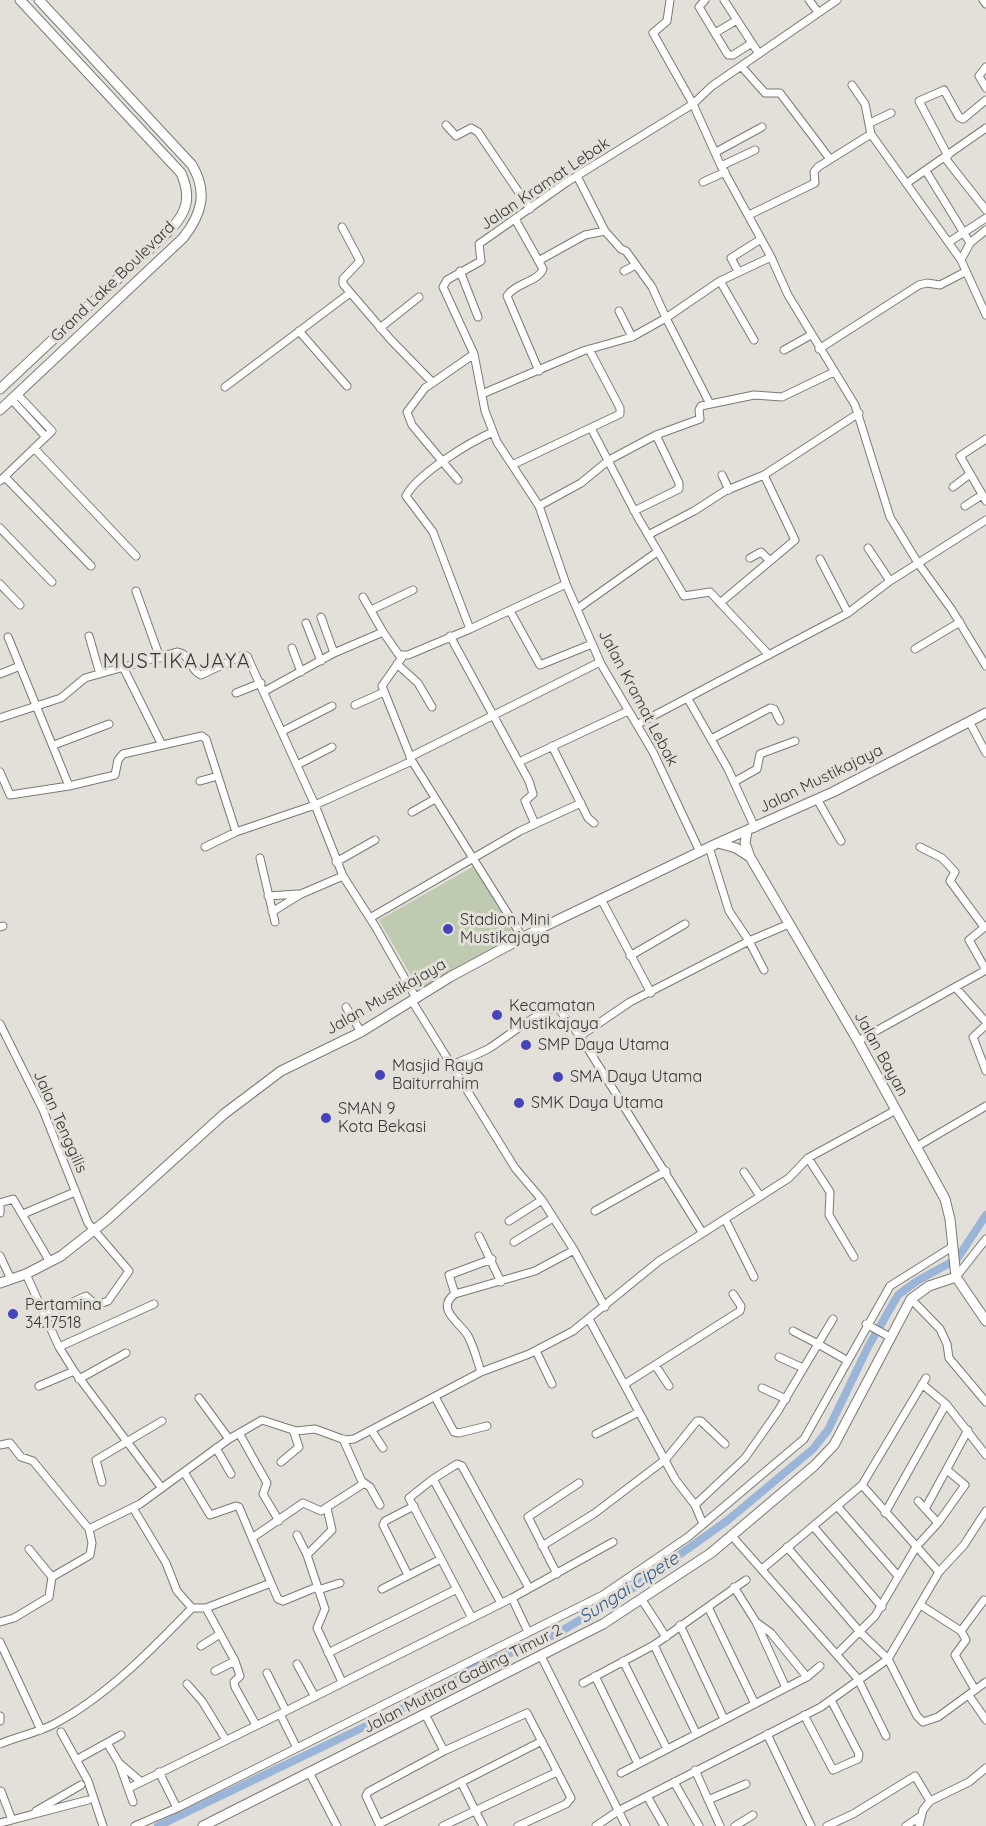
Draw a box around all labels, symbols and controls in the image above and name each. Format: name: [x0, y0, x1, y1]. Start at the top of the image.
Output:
street label: Jalan Kramat Lebak: [477, 134, 613, 234]
street label: Grand Lake Boulevard: [47, 218, 179, 346]
street label: Jalan Kramat Lebak: [594, 626, 682, 770]
district label: MUSTIKAJAYA: [103, 650, 251, 674]
street label: Jalan Mustikajaya: [756, 741, 886, 817]
place label: Stadion Mini Mustikajaya: [460, 910, 550, 948]
marker: Stadion Mini Mustikajaya: [441, 922, 455, 936]
street label: Jalan Mustikajaya: [323, 955, 449, 1039]
place label: Kecamatan Mustikajaya: [509, 996, 599, 1034]
marker: Kecamatan Mustikajaya: [490, 1008, 504, 1022]
street label: Jalan Bayan: [850, 1008, 912, 1100]
place label: SMP Daya Utama: [538, 1035, 669, 1055]
marker: SMP Daya Utama: [519, 1038, 533, 1052]
place label: Masjid Raya Baiturrahim: [392, 1056, 484, 1094]
place label: SMA Daya Utama: [570, 1067, 702, 1087]
street label: Jalan Tenggilis: [29, 1068, 91, 1176]
marker: Masjid Raya Baiturrahim: [373, 1068, 387, 1082]
marker: SMA Daya Utama: [551, 1070, 565, 1084]
place label: SMK Daya Utama: [531, 1093, 664, 1113]
marker: SMK Daya Utama: [512, 1096, 526, 1110]
place label: SMAN 9 Kota Bekasi: [338, 1099, 426, 1137]
marker: SMAN 9 Kota Bekasi: [319, 1111, 333, 1125]
place label: Pertamina 34.17518: [25, 1295, 102, 1333]
marker: Pertamina 34.17518: [6, 1307, 20, 1321]
water label: Sungai Cipete: [575, 1548, 683, 1628]
street label: Jalan Mutiara Gading Timur 2: [360, 1620, 566, 1738]

